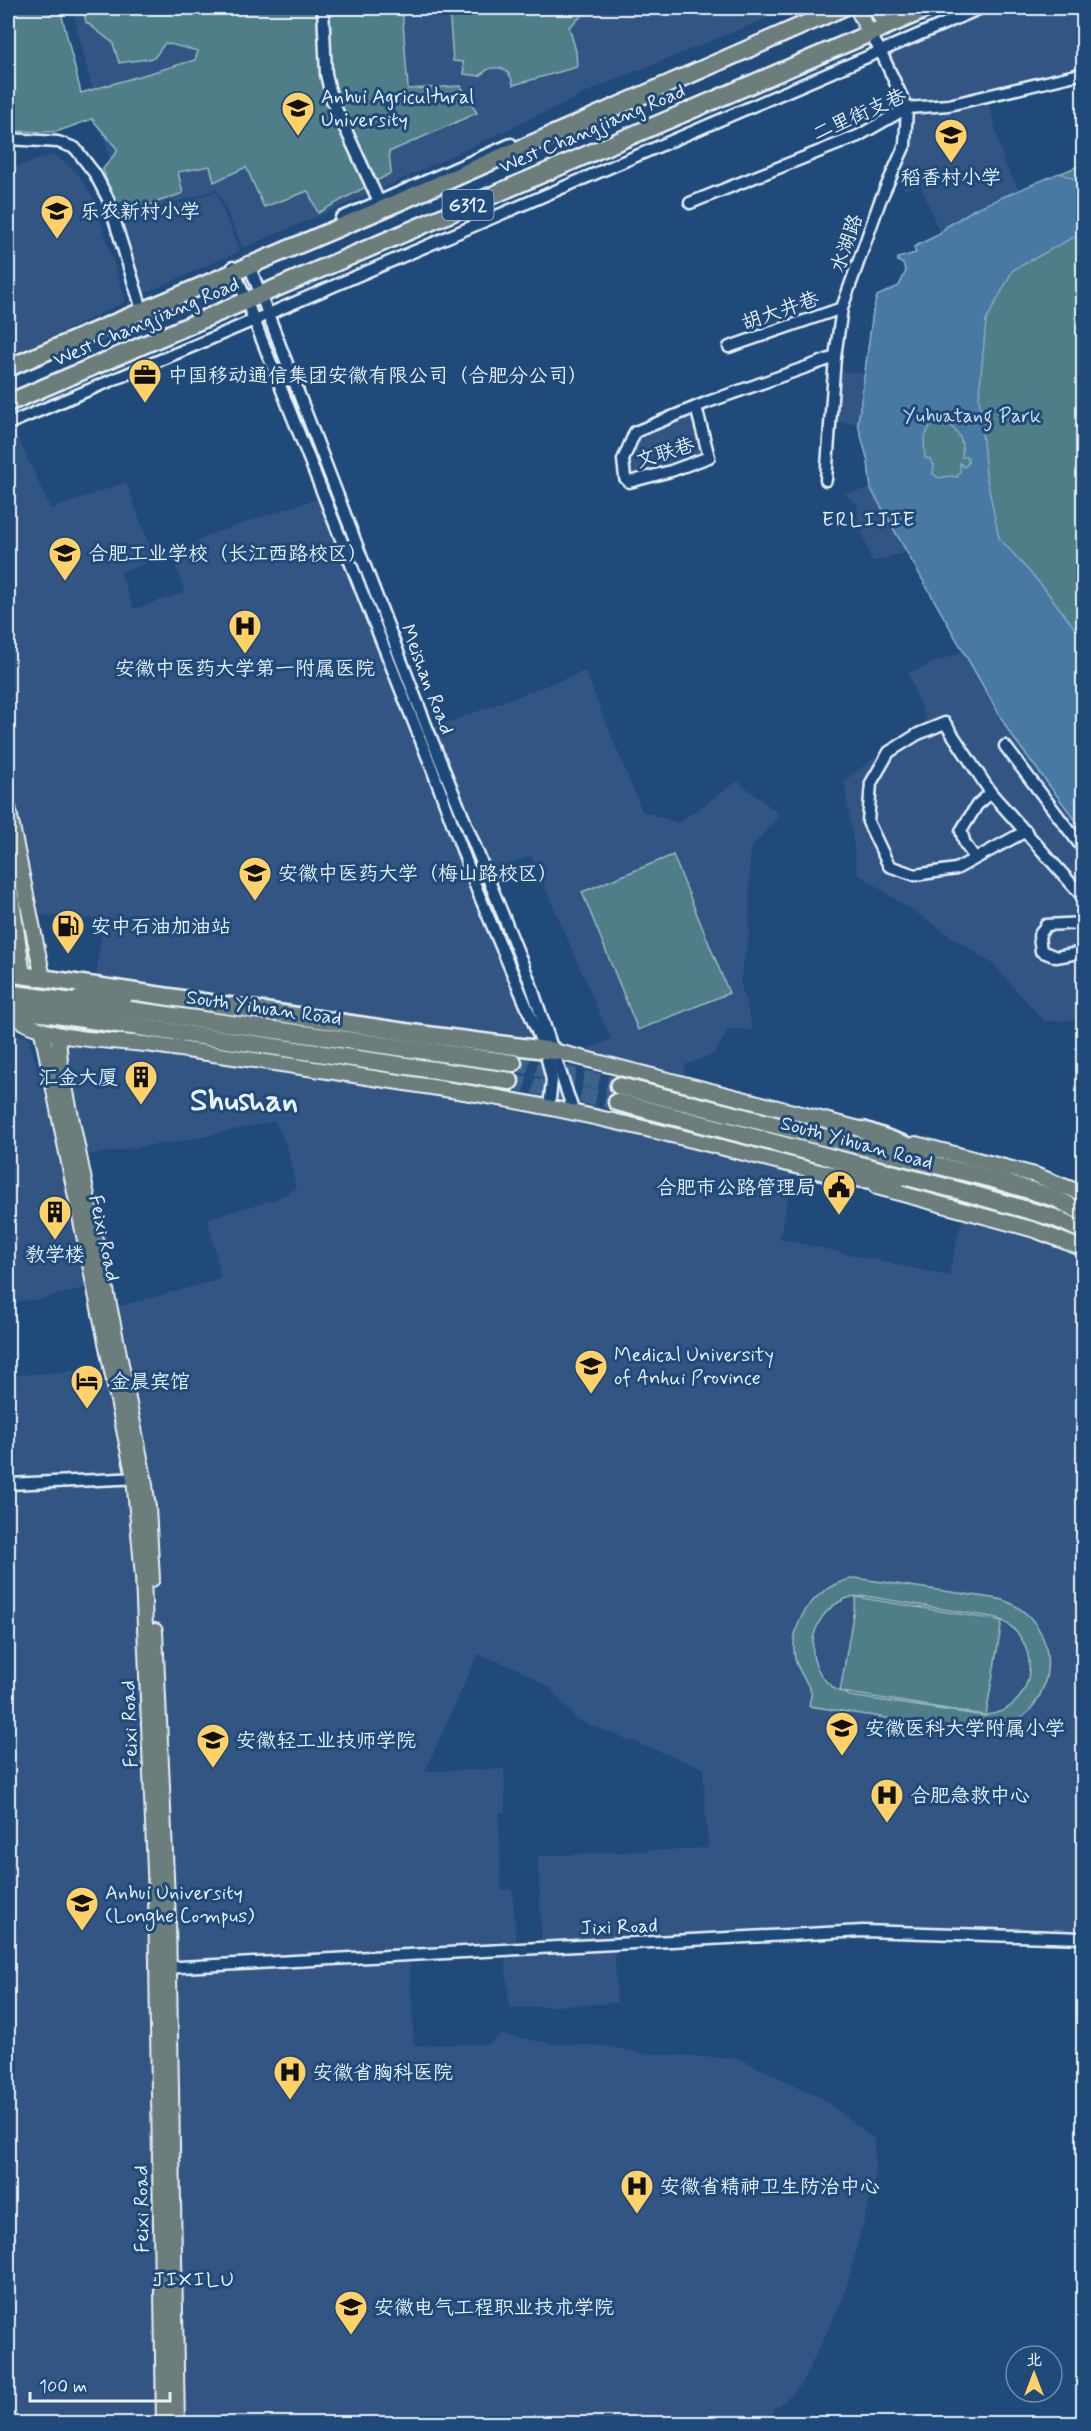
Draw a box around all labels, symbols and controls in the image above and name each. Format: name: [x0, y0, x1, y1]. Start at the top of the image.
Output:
street label: West Changjiang Road: [495, 78, 690, 181]
street label: 二里街支巷: [808, 82, 912, 148]
place label: Anhui Agricultural University: [321, 84, 474, 134]
school or university icon: Anhui Agricultural University: [280, 90, 316, 137]
school or university icon: 稻香村小学: [933, 117, 969, 164]
place label: 稻香村小学: [901, 165, 1001, 192]
road number: G312: [442, 190, 494, 220]
school or university icon: 乐农新村小学: [39, 193, 75, 240]
place label: 乐农新村小学: [80, 199, 200, 226]
street label: 水湖路: [825, 210, 870, 276]
street label: West Changjiang Road: [49, 271, 244, 374]
street label: 胡大井巷: [738, 285, 824, 337]
office icon: 中国移动通信集团安徽有限公司（合肥分公司）: [127, 357, 163, 404]
place label: 中国移动通信集团安徽有限公司（合肥分公司）: [168, 363, 588, 390]
park label: Yuhuatang Park: [903, 403, 1041, 432]
street label: 文联巷: [633, 431, 699, 475]
district label: ERLIJIE: [822, 506, 916, 534]
school or university icon: 合肥工业学校（长江西路校区）: [47, 535, 83, 582]
place label: 合肥工业学校（长江西路校区）: [88, 541, 368, 568]
hospital icon: 安徽中医药大学第一附属医院: [227, 608, 263, 655]
street label: Meishan Road: [393, 621, 460, 739]
place label: 安徽中医药大学第一附属医院: [115, 656, 375, 683]
school or university icon: 安徽中医药大学（梅山路校区）: [237, 855, 273, 902]
place label: 安徽中医药大学（梅山路校区）: [278, 861, 558, 888]
fuel station icon: 安中石油加油站: [50, 908, 86, 955]
place label: 安中石油加油站: [91, 914, 231, 941]
street label: South Yihuan Road: [184, 984, 343, 1033]
building icon: 汇金大厦: [123, 1059, 159, 1106]
place label: 汇金大厦: [38, 1065, 118, 1092]
district label: Shushan: [190, 1080, 298, 1122]
street label: South Yihuan Road: [777, 1110, 936, 1177]
public building icon: 合肥市公路管理局: [821, 1169, 857, 1216]
place label: 合肥市公路管理局: [656, 1175, 816, 1202]
street label: Feixi Road: [81, 1193, 126, 1284]
building icon: 教学楼: [37, 1194, 73, 1241]
place label: 教学楼: [25, 1242, 85, 1269]
place label: Medical University of Anhui Province: [614, 1342, 774, 1392]
school or university icon: Medical University of Anhui Province: [573, 1348, 609, 1395]
hotel icon: 金晨宾馆: [69, 1363, 105, 1410]
place label: 金晨宾馆: [110, 1369, 190, 1396]
street label: Feixi Road: [115, 1680, 146, 1768]
school or university icon: 安徽医科大学附属小学: [824, 1710, 860, 1757]
place label: 安徽医科大学附属小学: [865, 1716, 1065, 1743]
school or university icon: 安徽轻工业技师学院: [195, 1722, 231, 1769]
place label: 安徽轻工业技师学院: [236, 1728, 416, 1755]
hospital icon: 合肥急救中心: [869, 1777, 905, 1824]
place label: 合肥急救中心: [910, 1783, 1030, 1810]
place label: Anhui University (Longhe Compus): [105, 1880, 254, 1931]
school or university icon: Anhui University (Longhe Compus): [64, 1885, 100, 1932]
street label: Jixi Road: [580, 1913, 658, 1942]
hospital icon: 安徽省胸科医院: [272, 2054, 308, 2101]
place label: 安徽省胸科医院: [313, 2060, 453, 2087]
street label: Feixi Road: [128, 2165, 157, 2253]
hospital icon: 安徽省精神卫生防治中心: [619, 2168, 655, 2215]
place label: 安徽省精神卫生防治中心: [660, 2174, 880, 2201]
district label: JIXILU: [152, 2266, 236, 2294]
school or university icon: 安徽电气工程职业技术学院: [333, 2289, 369, 2336]
place label: 安徽电气工程职业技术学院: [374, 2295, 614, 2322]
north arrow: [1004, 2344, 1064, 2404]
text: 北: [1026, 2350, 1042, 2371]
scale bar: [30, 2365, 170, 2403]
text: 100 m: [39, 2375, 87, 2399]

